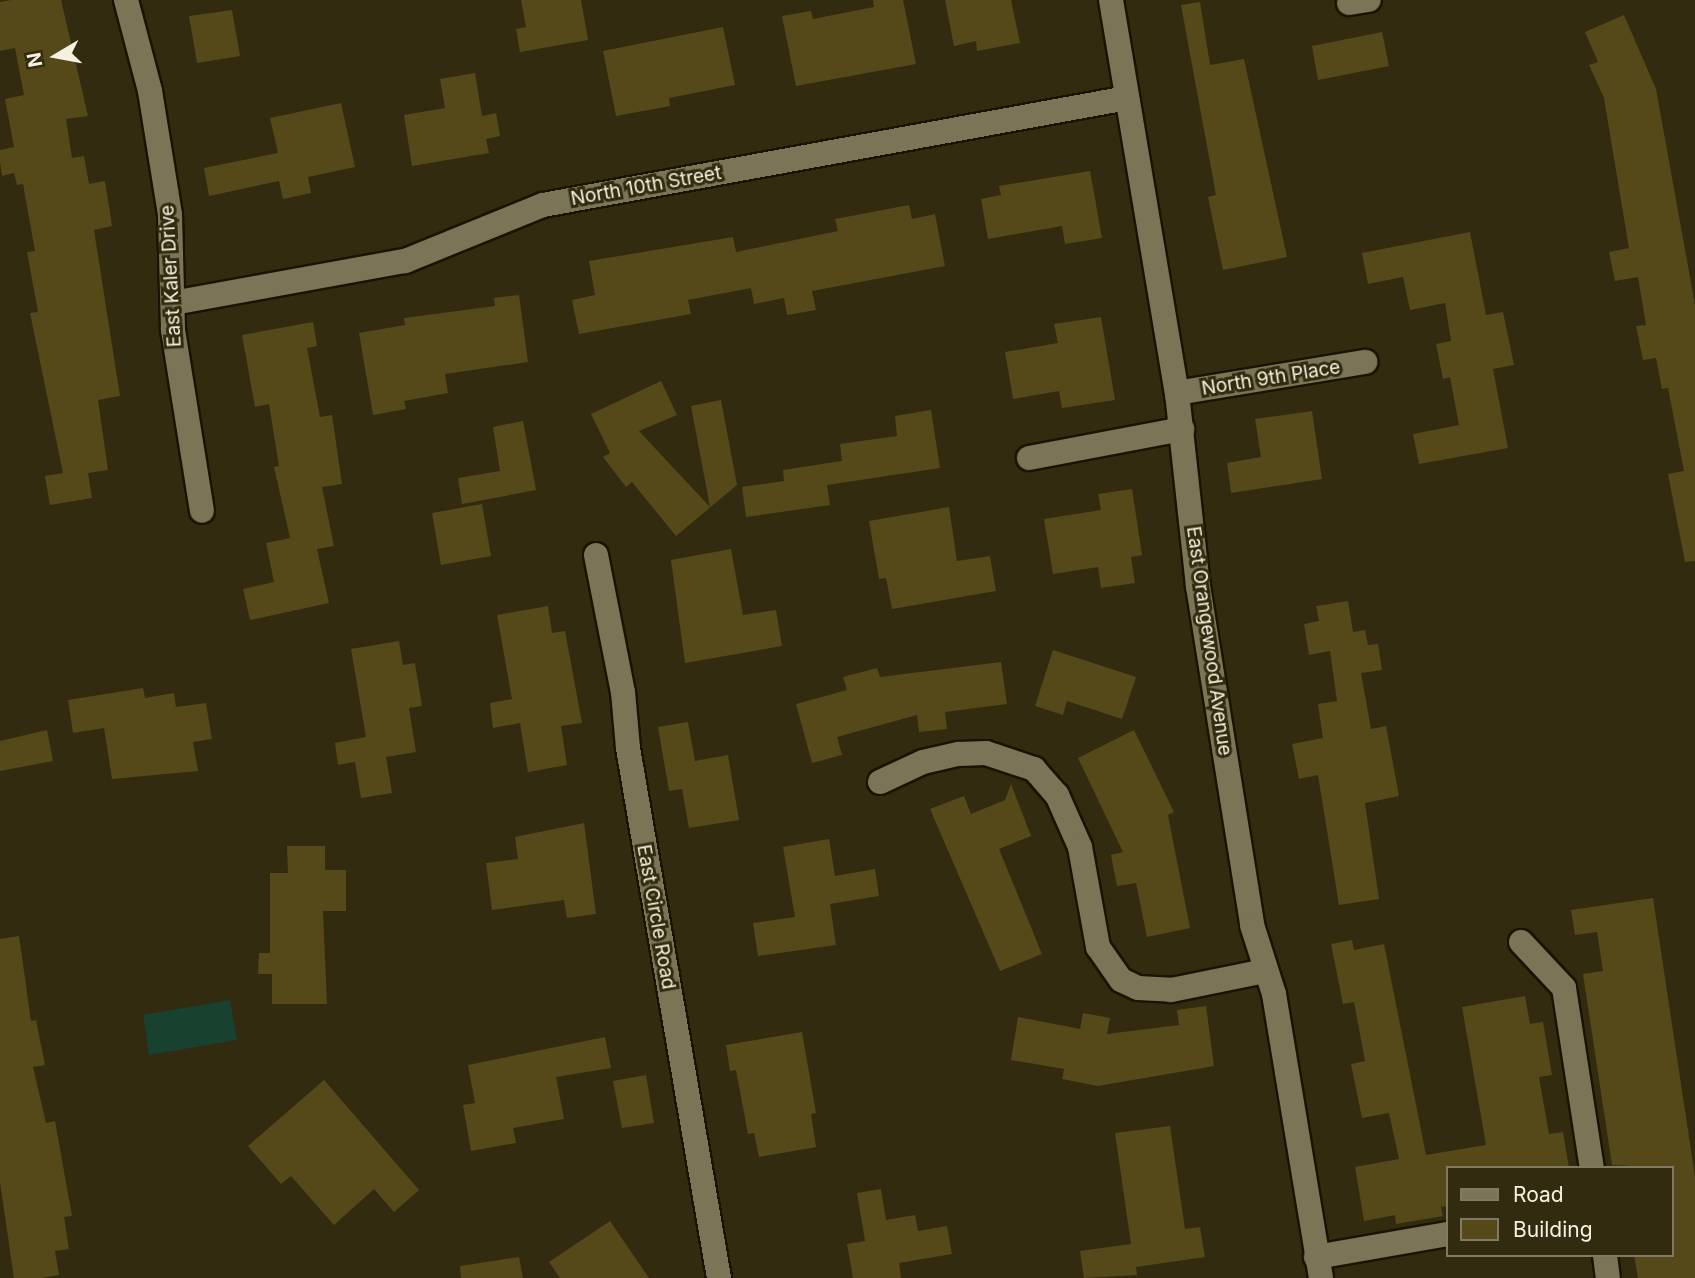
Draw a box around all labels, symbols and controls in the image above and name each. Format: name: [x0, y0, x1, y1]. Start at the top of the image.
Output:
north arrow: [21, 21, 91, 91]
text: N: [22, 51, 47, 69]
street label: North 10th Street: [569, 162, 723, 210]
street label: East Kaler Drive: [156, 204, 186, 348]
street label: North 9th Place: [1200, 356, 1342, 400]
street label: East Orangewood Avenue: [1182, 525, 1236, 757]
street label: East Circle Road: [632, 843, 680, 991]
legend: [1446, 1166, 1674, 1257]
text: Road: [1513, 1182, 1564, 1207]
text: Building: [1513, 1217, 1593, 1242]

